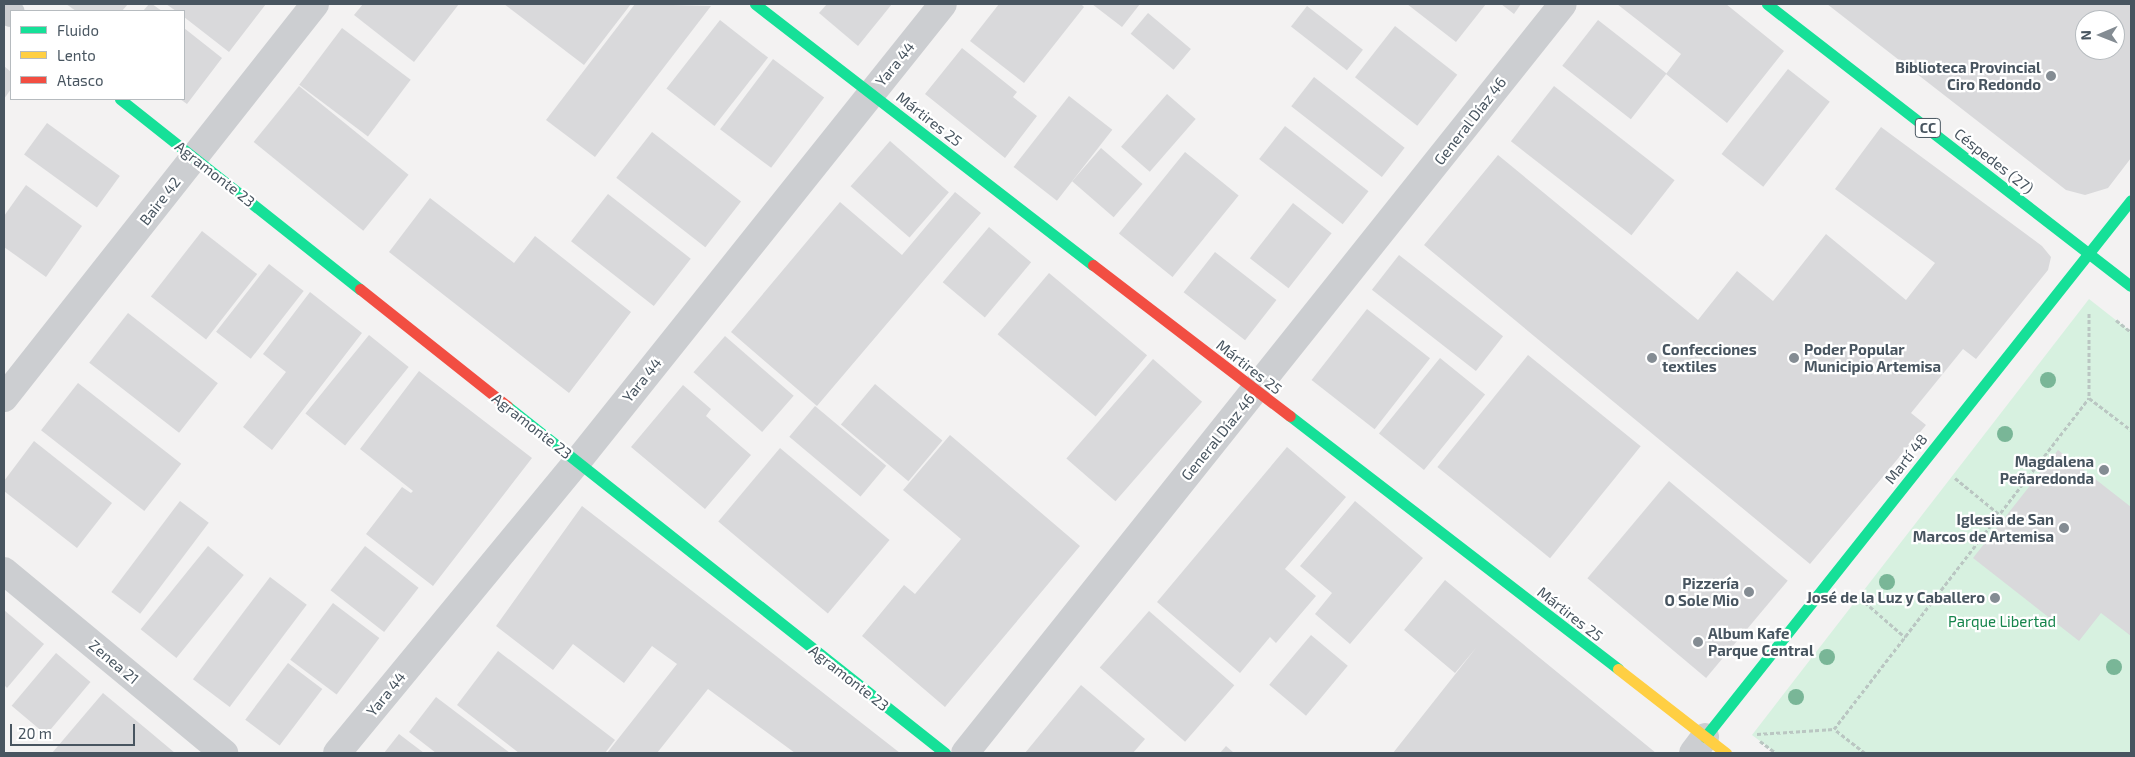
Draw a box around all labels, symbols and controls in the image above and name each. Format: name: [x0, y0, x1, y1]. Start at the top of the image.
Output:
legend: [10, 10, 185, 100]
north arrow: [2075, 10, 2125, 60]
text: Fluido: [57, 21, 99, 39]
text: N: [2077, 30, 2094, 40]
street label: Yara 44: [872, 38, 918, 90]
text: Lento: [57, 46, 96, 64]
place label: Biblioteca Provincial Ciro Redondo: [1895, 58, 2041, 93]
marker: Biblioteca Provincial Ciro Redondo: [2045, 70, 2057, 82]
text: Atasco: [57, 71, 103, 89]
street label: General Díaz 46: [1430, 73, 1510, 169]
street label: Mártires 25: [893, 88, 965, 150]
road number: CC: [1914, 116, 1942, 140]
street label: Céspedes (27): [1951, 125, 2037, 197]
street label: Agramonte 23: [172, 137, 258, 211]
street label: Baire 42: [136, 173, 184, 229]
street label: Mártires 25: [1213, 336, 1285, 398]
place label: Confecciones textiles: [1662, 340, 1757, 375]
place label: Poder Popular Municipio Artemisa: [1804, 340, 1941, 375]
marker: Confecciones textiles: [1646, 352, 1658, 364]
marker: Poder Popular Municipio Artemisa: [1788, 352, 1800, 364]
street label: Yara 44: [619, 354, 665, 406]
street label: Agramonte 23: [489, 389, 575, 463]
street label: General Díaz 46: [1177, 390, 1259, 484]
street label: Martí 48: [1881, 430, 1931, 488]
place label: Magdalena Peñaredonda: [2000, 452, 2094, 487]
marker: Magdalena Peñaredonda: [2098, 464, 2110, 476]
place label: Iglesia de San Marcos de Artemisa: [1913, 510, 2054, 545]
marker: Iglesia de San Marcos de Artemisa: [2058, 522, 2070, 534]
place label: Pizzería O Sole Mio: [1664, 574, 1739, 609]
street label: Mártires 25: [1534, 583, 1606, 645]
marker: Pizzería O Sole Mio: [1743, 586, 1755, 598]
place label: José de la Luz y Caballero: [1805, 589, 1985, 607]
marker: José de la Luz y Caballero: [1989, 592, 2001, 604]
park label: Parque Libertad: [1948, 613, 2056, 631]
place label: Album Kafe Parque Central: [1708, 624, 1814, 659]
street label: Zenea 21: [86, 636, 142, 688]
marker: Album Kafe Parque Central: [1692, 636, 1704, 648]
street label: Agramonte 23: [806, 641, 892, 715]
street label: Yara 44: [363, 668, 409, 720]
scale bar: [12, 714, 138, 746]
text: 20 m: [18, 724, 52, 742]

